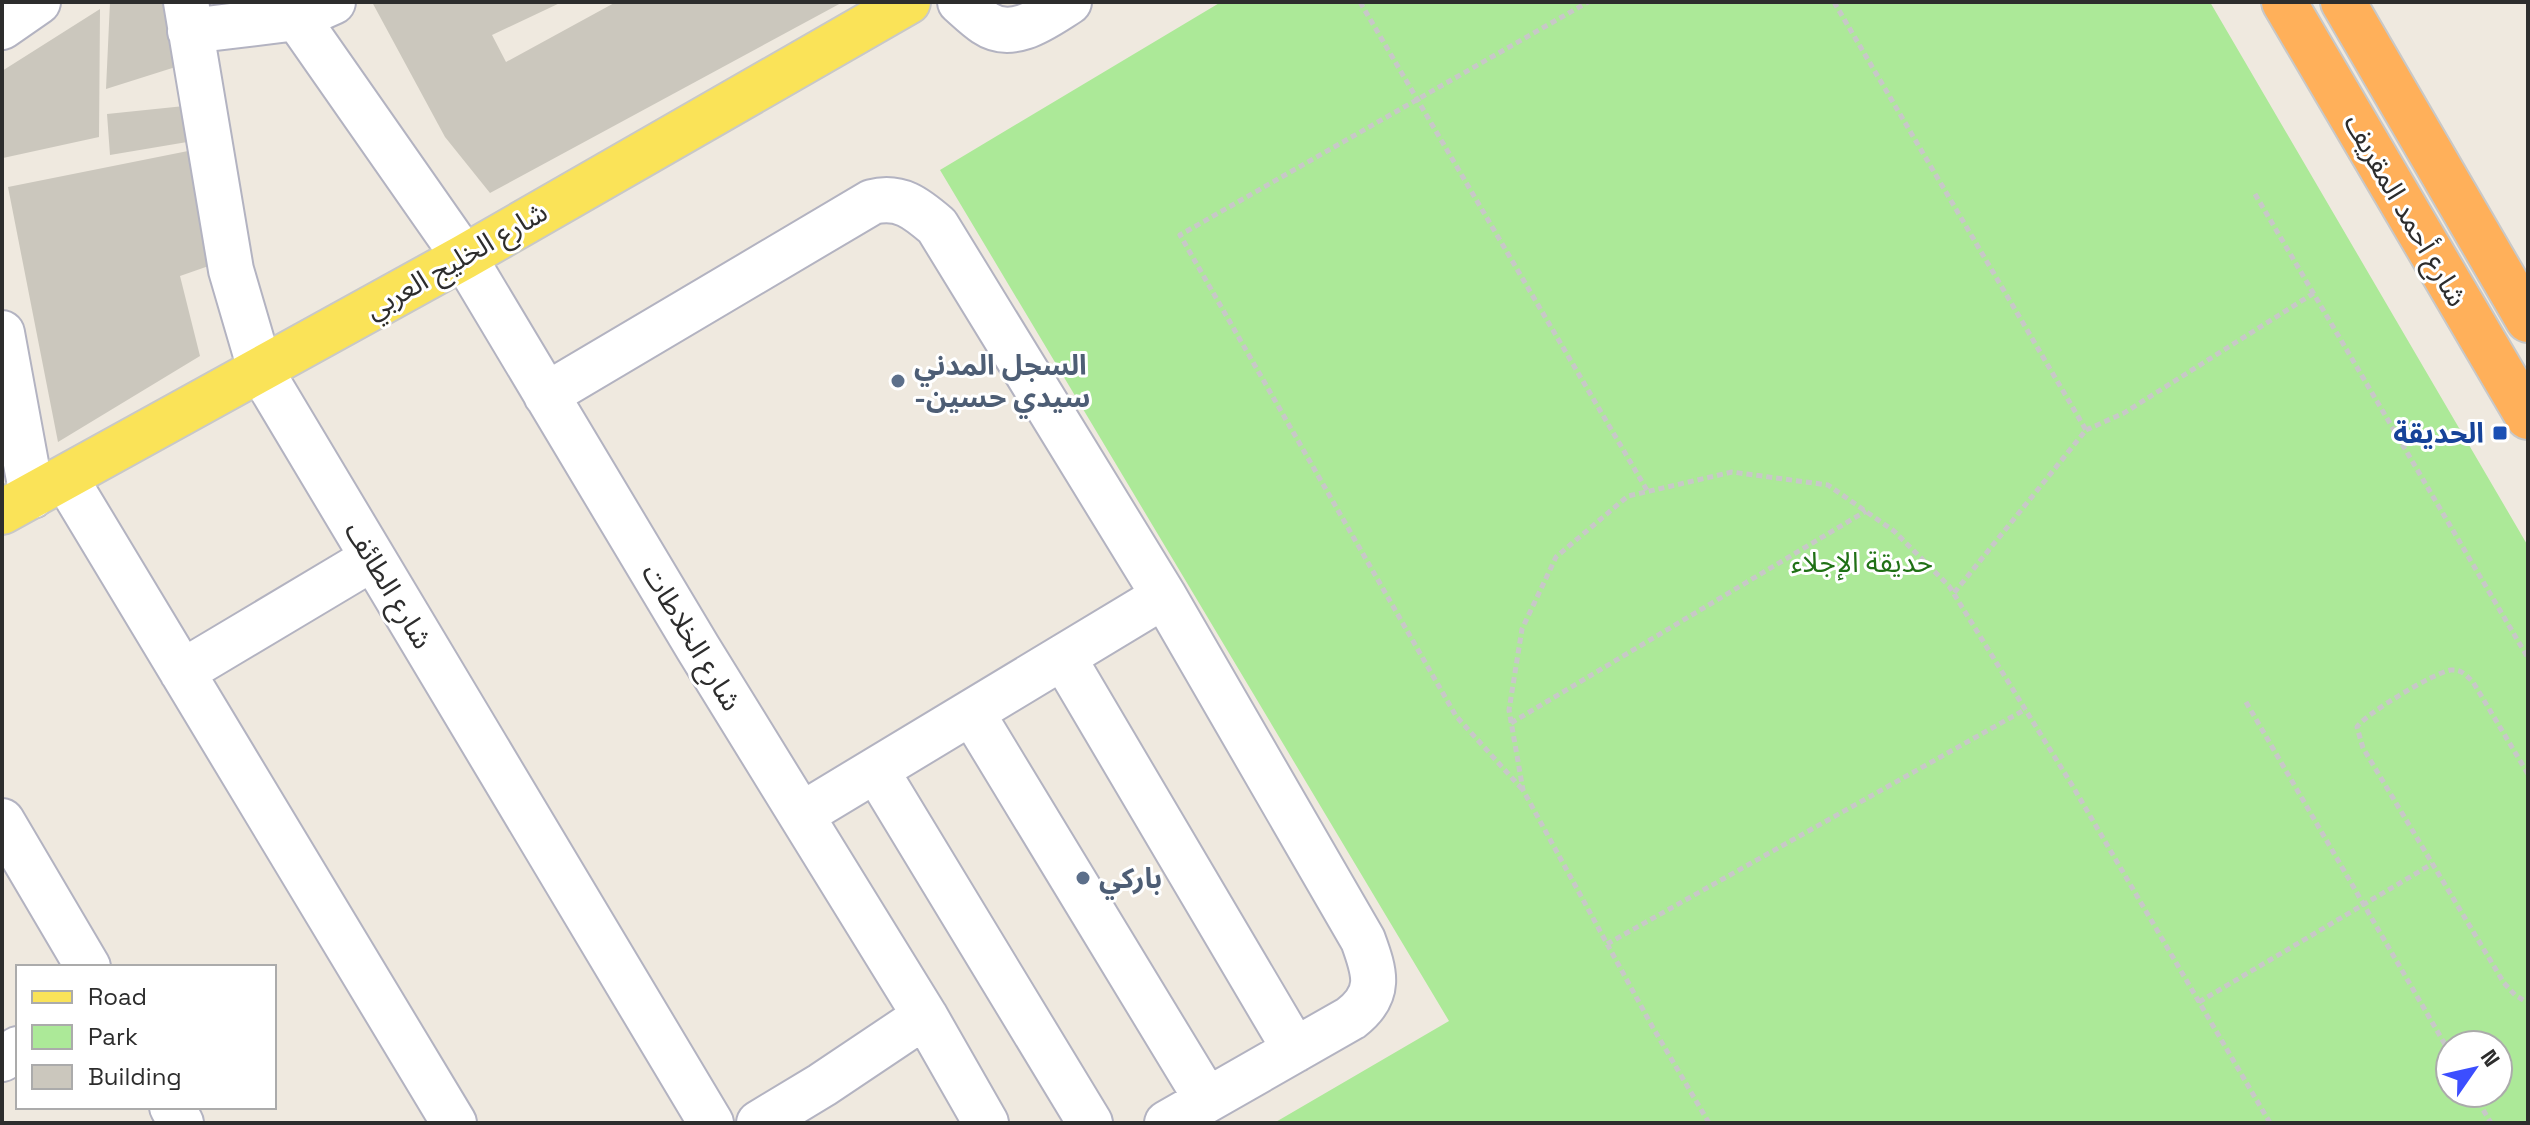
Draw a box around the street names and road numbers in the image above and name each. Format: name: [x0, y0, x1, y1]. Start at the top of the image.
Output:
street label: شارع أحمد المقريف: [2334, 107, 2476, 314]
street label: شارع الخليج العربي: [358, 193, 555, 330]
street label: شارع الطائف: [334, 515, 441, 657]
street label: شارع الخلاطات: [631, 557, 750, 719]

